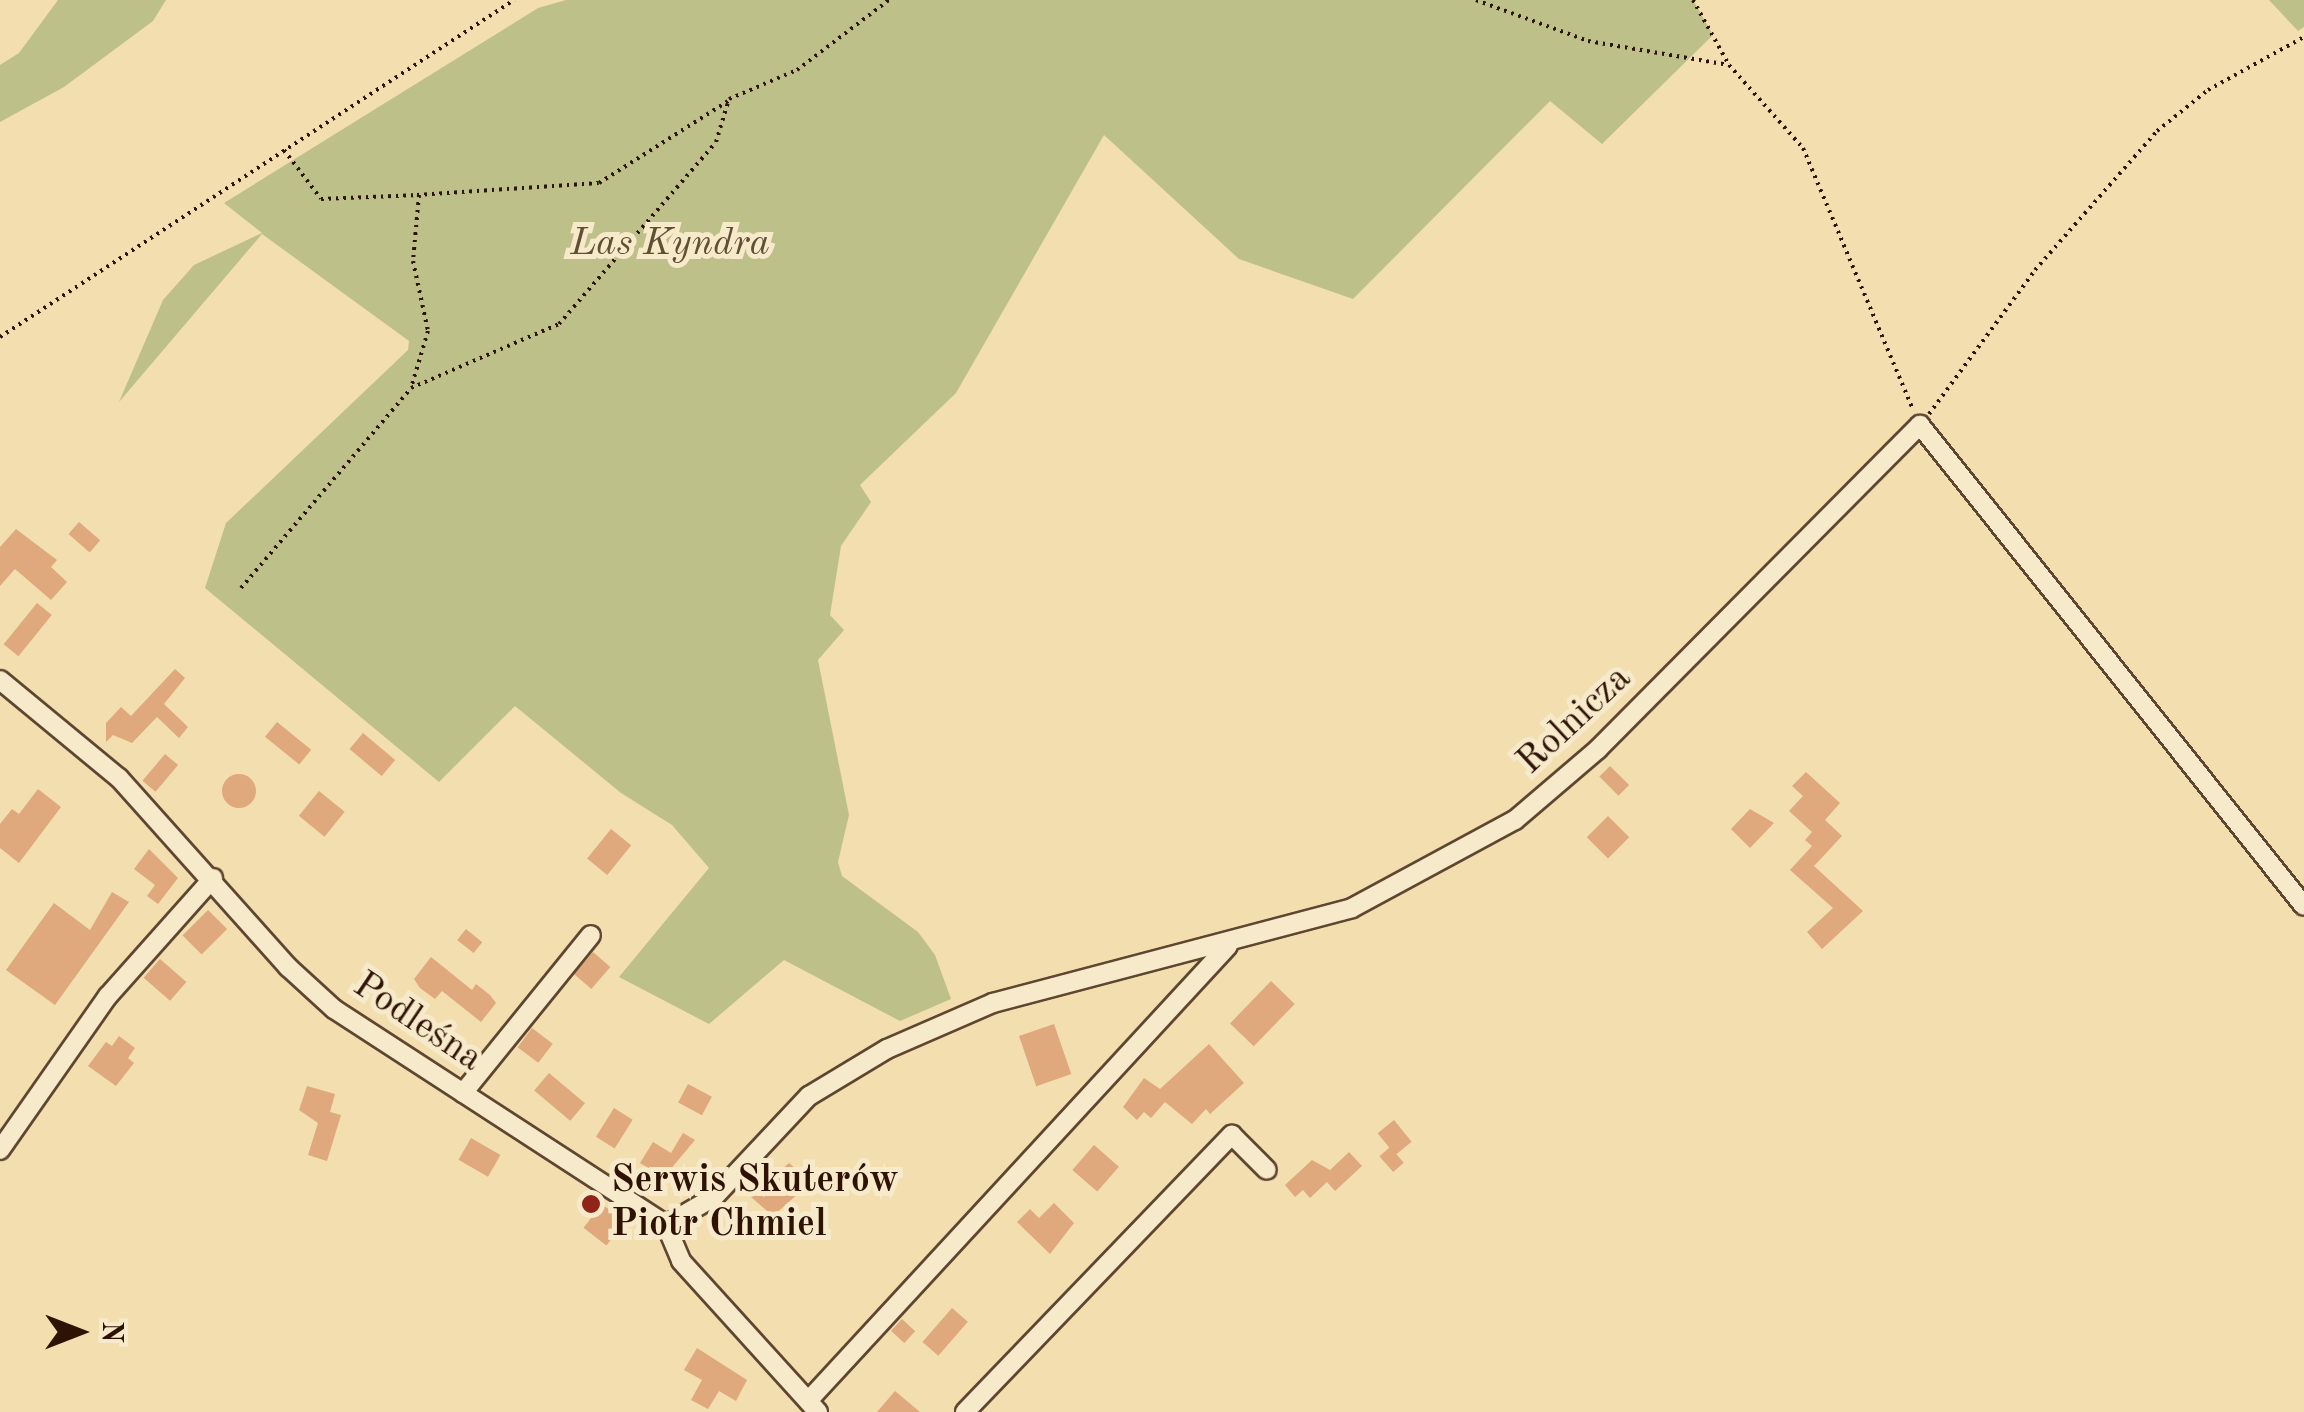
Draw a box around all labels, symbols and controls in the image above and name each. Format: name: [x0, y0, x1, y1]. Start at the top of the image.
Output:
park label: Las Kyndra: [570, 222, 770, 268]
street label: Rolnicza: [1509, 657, 1641, 785]
street label: Podleśna: [344, 963, 490, 1083]
place label: Serwis Skuterów Piotr Chmiel: [611, 1159, 899, 1248]
marker: Serwis Skuterów Piotr Chmiel: [580, 1193, 602, 1215]
north arrow: [30, 1282, 130, 1382]
text: N: [96, 1321, 124, 1343]

